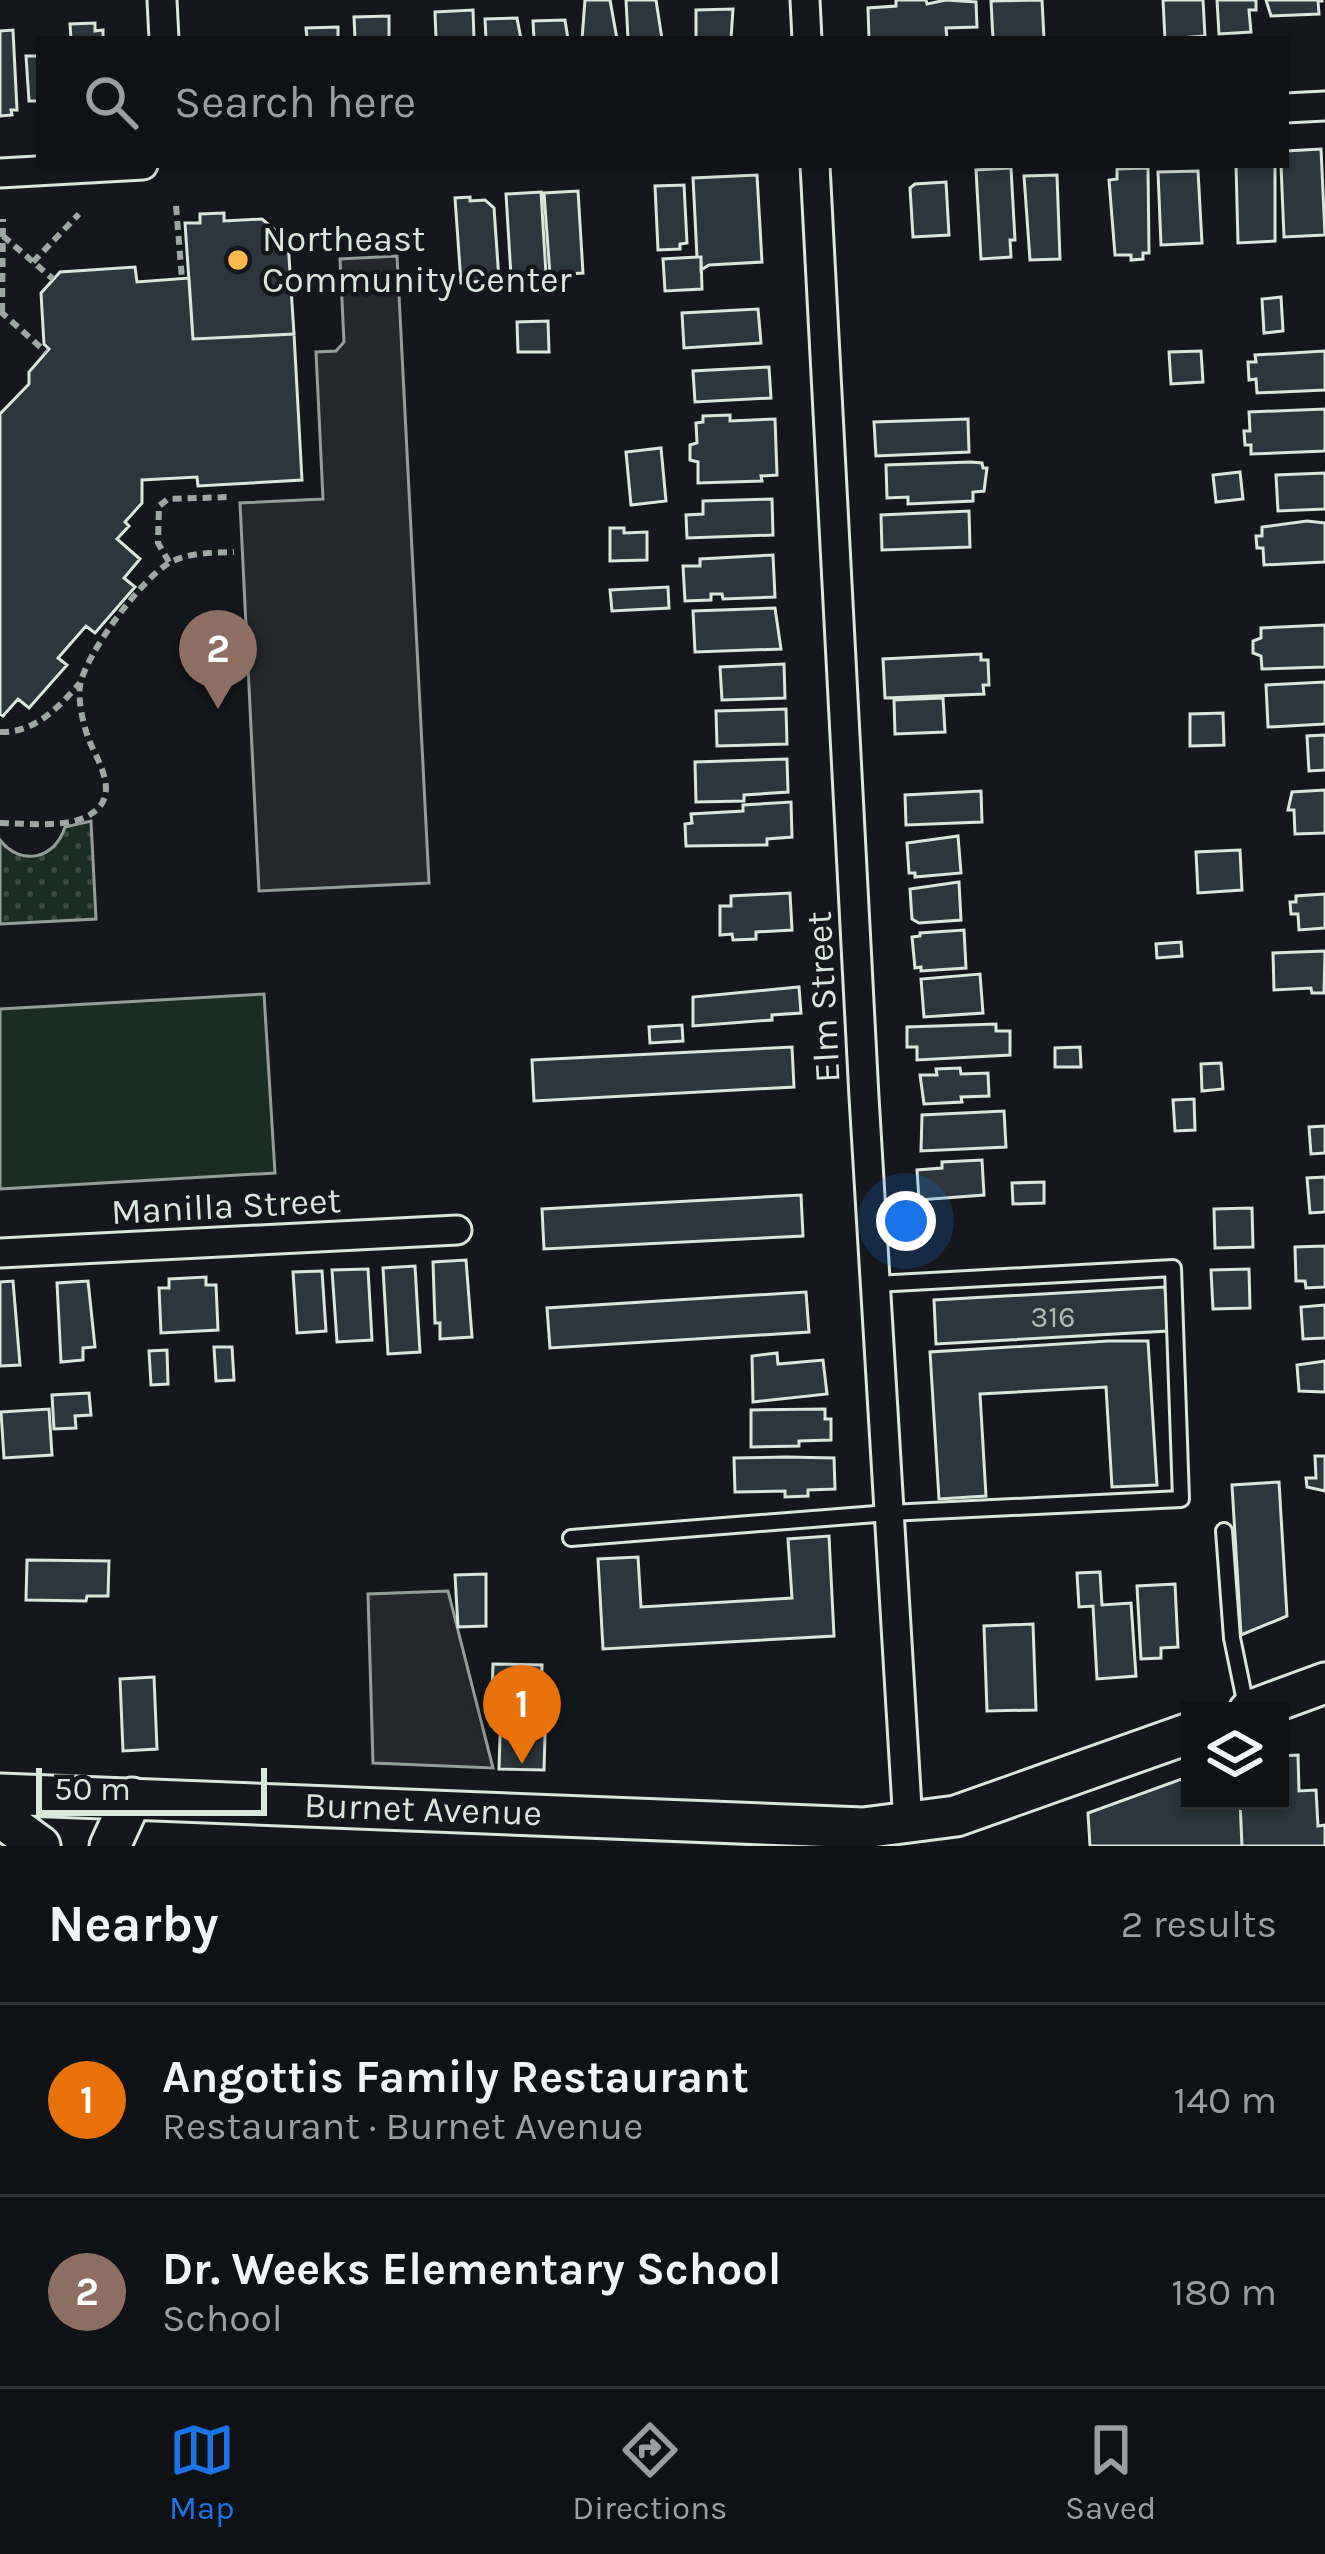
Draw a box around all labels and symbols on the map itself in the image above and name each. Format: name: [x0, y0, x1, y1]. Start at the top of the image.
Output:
place label: Northeast Community Center: [262, 218, 572, 301]
marker: Northeast Community Center: [225, 247, 251, 273]
pin: 2: [179, 610, 257, 709]
street label: Elm Street: [798, 910, 848, 1084]
street label: Manilla Street: [110, 1179, 342, 1233]
your location: [876, 1191, 936, 1251]
house number: 316: [1031, 1299, 1075, 1335]
pin: 1: [483, 1665, 561, 1764]
scale bar: [36, 1762, 267, 1815]
street label: Burnet Avenue: [303, 1784, 543, 1834]

